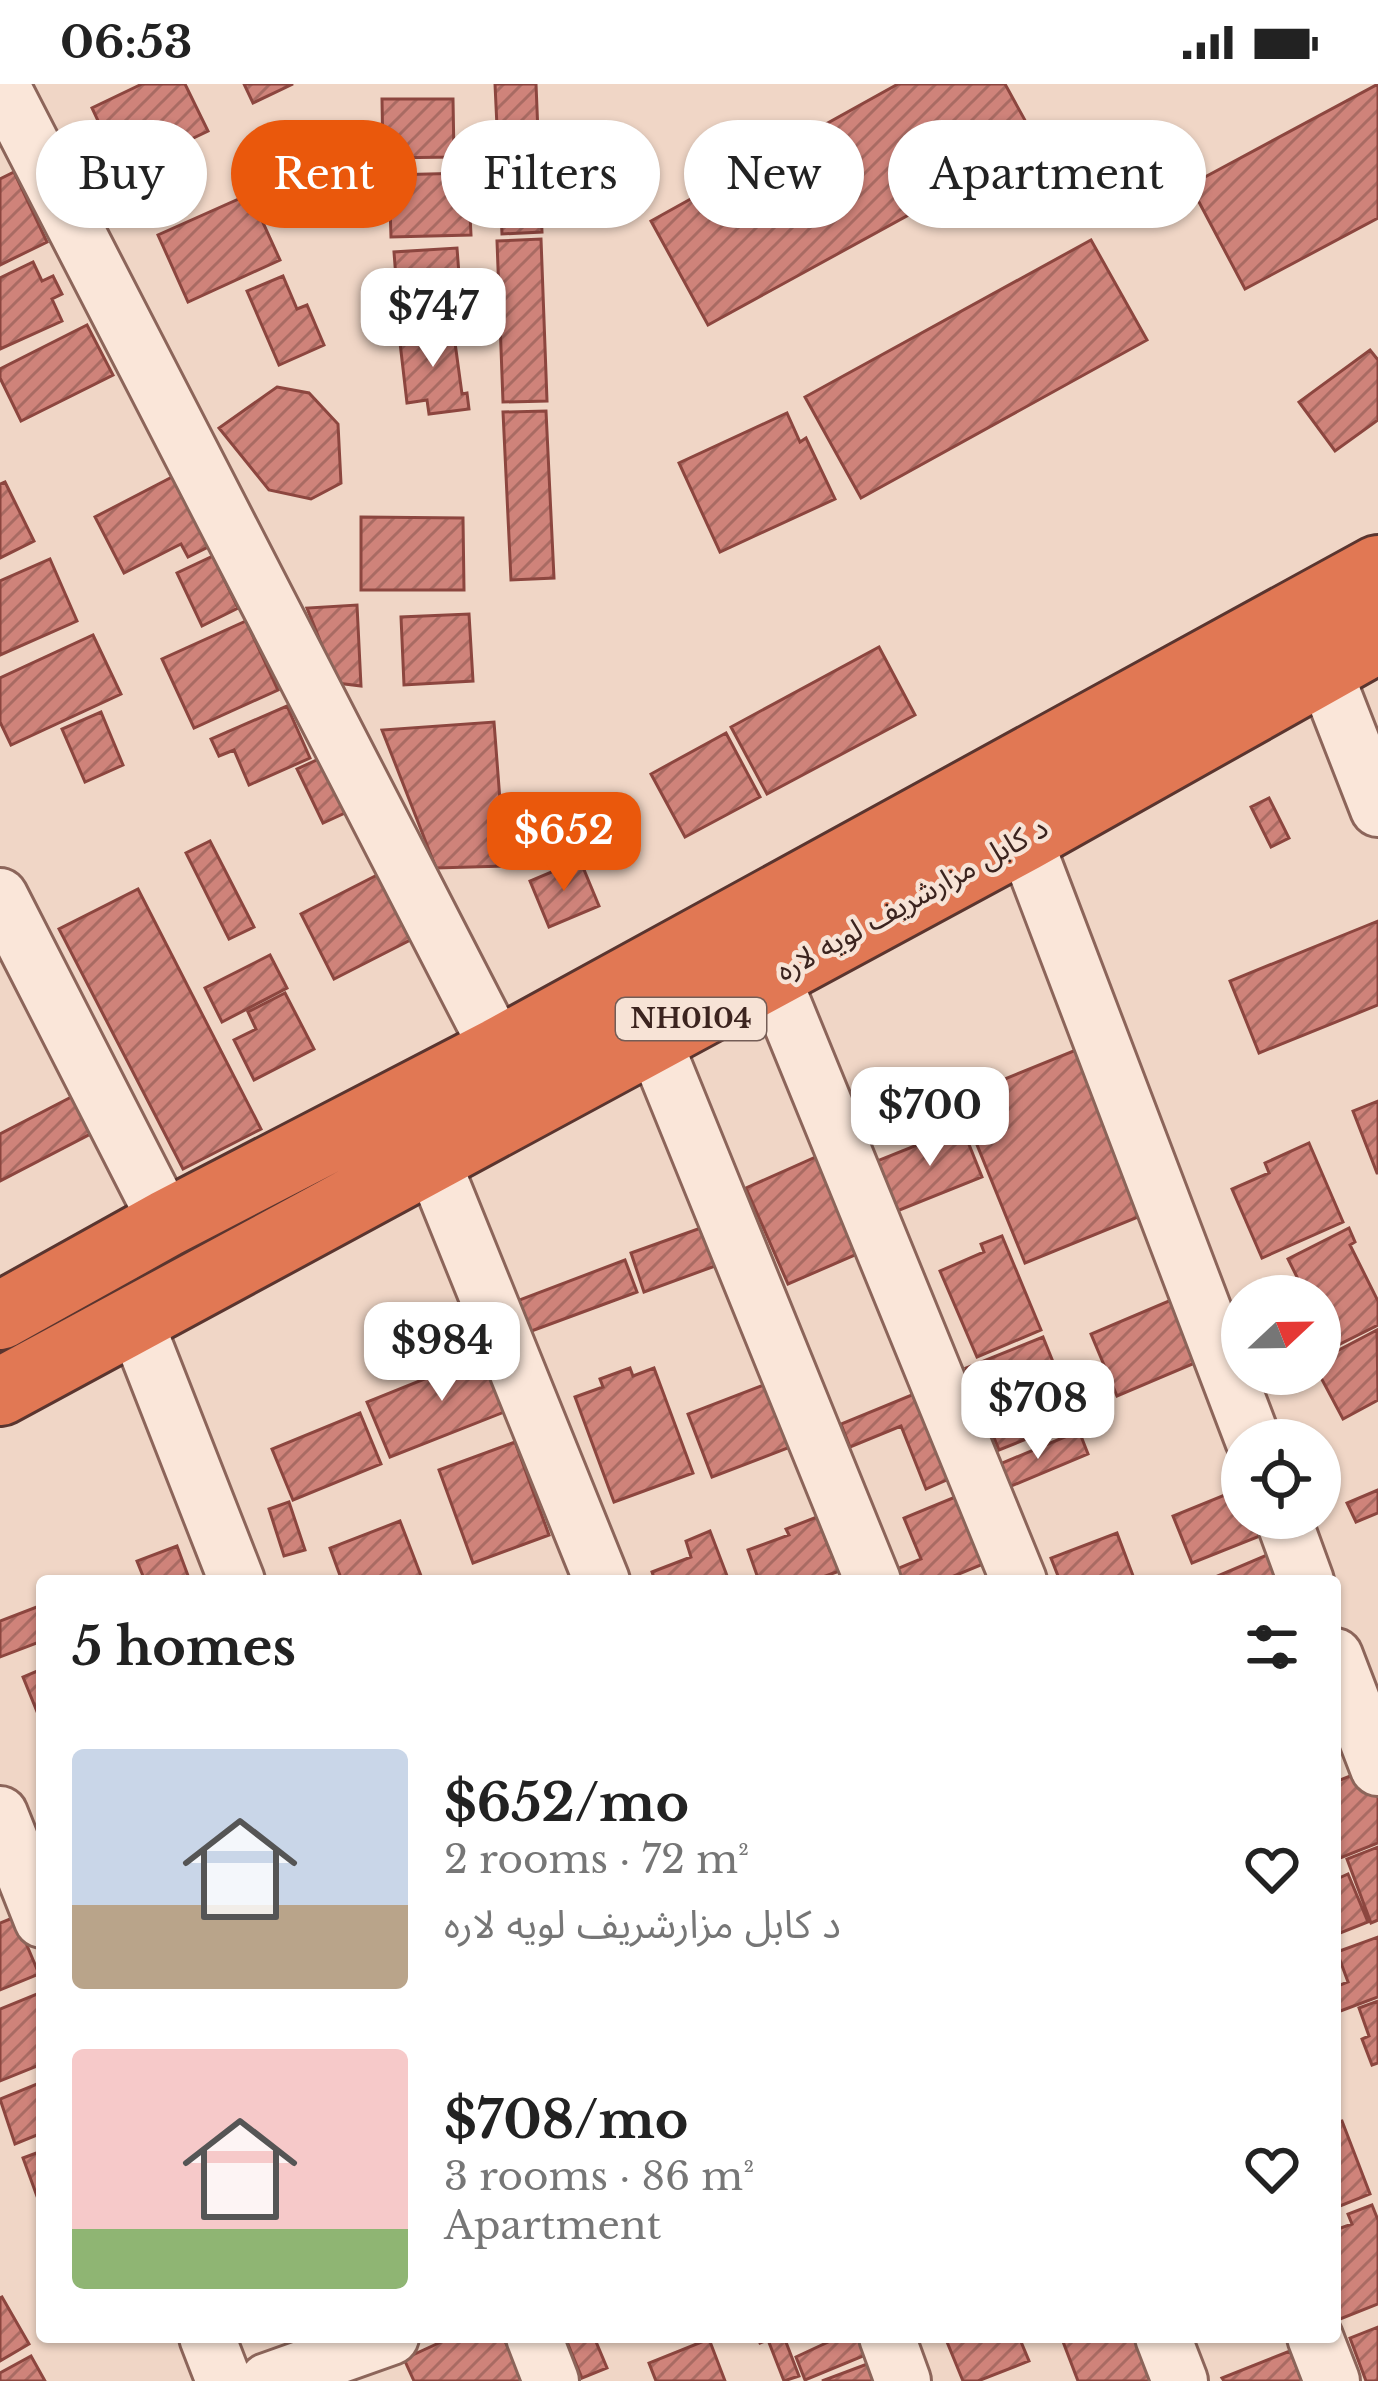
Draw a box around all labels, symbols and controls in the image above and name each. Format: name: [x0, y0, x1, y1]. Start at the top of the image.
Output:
text: 06:53: [60, 14, 193, 70]
chip: Buy: [36, 120, 207, 228]
chip: Rent: [231, 120, 417, 228]
chip: Filters: [441, 120, 660, 228]
chip: New: [684, 120, 864, 228]
chip: Apartment: [888, 120, 1206, 228]
pin: $747: [362, 268, 504, 370]
text: $747: [388, 282, 478, 331]
pin: $652: [493, 792, 635, 894]
text: $652: [514, 806, 614, 855]
street label: د کابل مزارشریف لویه لاره: [769, 808, 1054, 989]
road number: NH0104: [616, 998, 766, 1040]
pin: $700: [859, 1067, 1001, 1169]
text: $700: [878, 1081, 982, 1130]
north arrow: [1221, 1275, 1341, 1395]
map controls: [1221, 1275, 1341, 1539]
pin: $984: [371, 1302, 513, 1404]
text: $984: [391, 1316, 493, 1365]
pin: $708: [967, 1360, 1109, 1462]
text: $708: [988, 1374, 1088, 1423]
button: locate: [1221, 1419, 1341, 1539]
icon: filters: [1239, 1614, 1305, 1680]
text: 5 homes: [72, 1616, 296, 1679]
text: $652/mo: [444, 1772, 689, 1835]
icon: home: [168, 1797, 312, 1941]
text: 2 rooms · 72 m²: [444, 1835, 749, 1884]
icon: heart: [1239, 1836, 1305, 1902]
text: د کابل مزارشریف لویه لاره: [444, 1900, 841, 1949]
text: $708/mo: [444, 2089, 688, 2152]
icon: home: [168, 2097, 312, 2241]
icon: heart: [1239, 2136, 1305, 2202]
text: 3 rooms · 86 m²: [444, 2152, 754, 2201]
text: Apartment: [444, 2201, 661, 2250]

